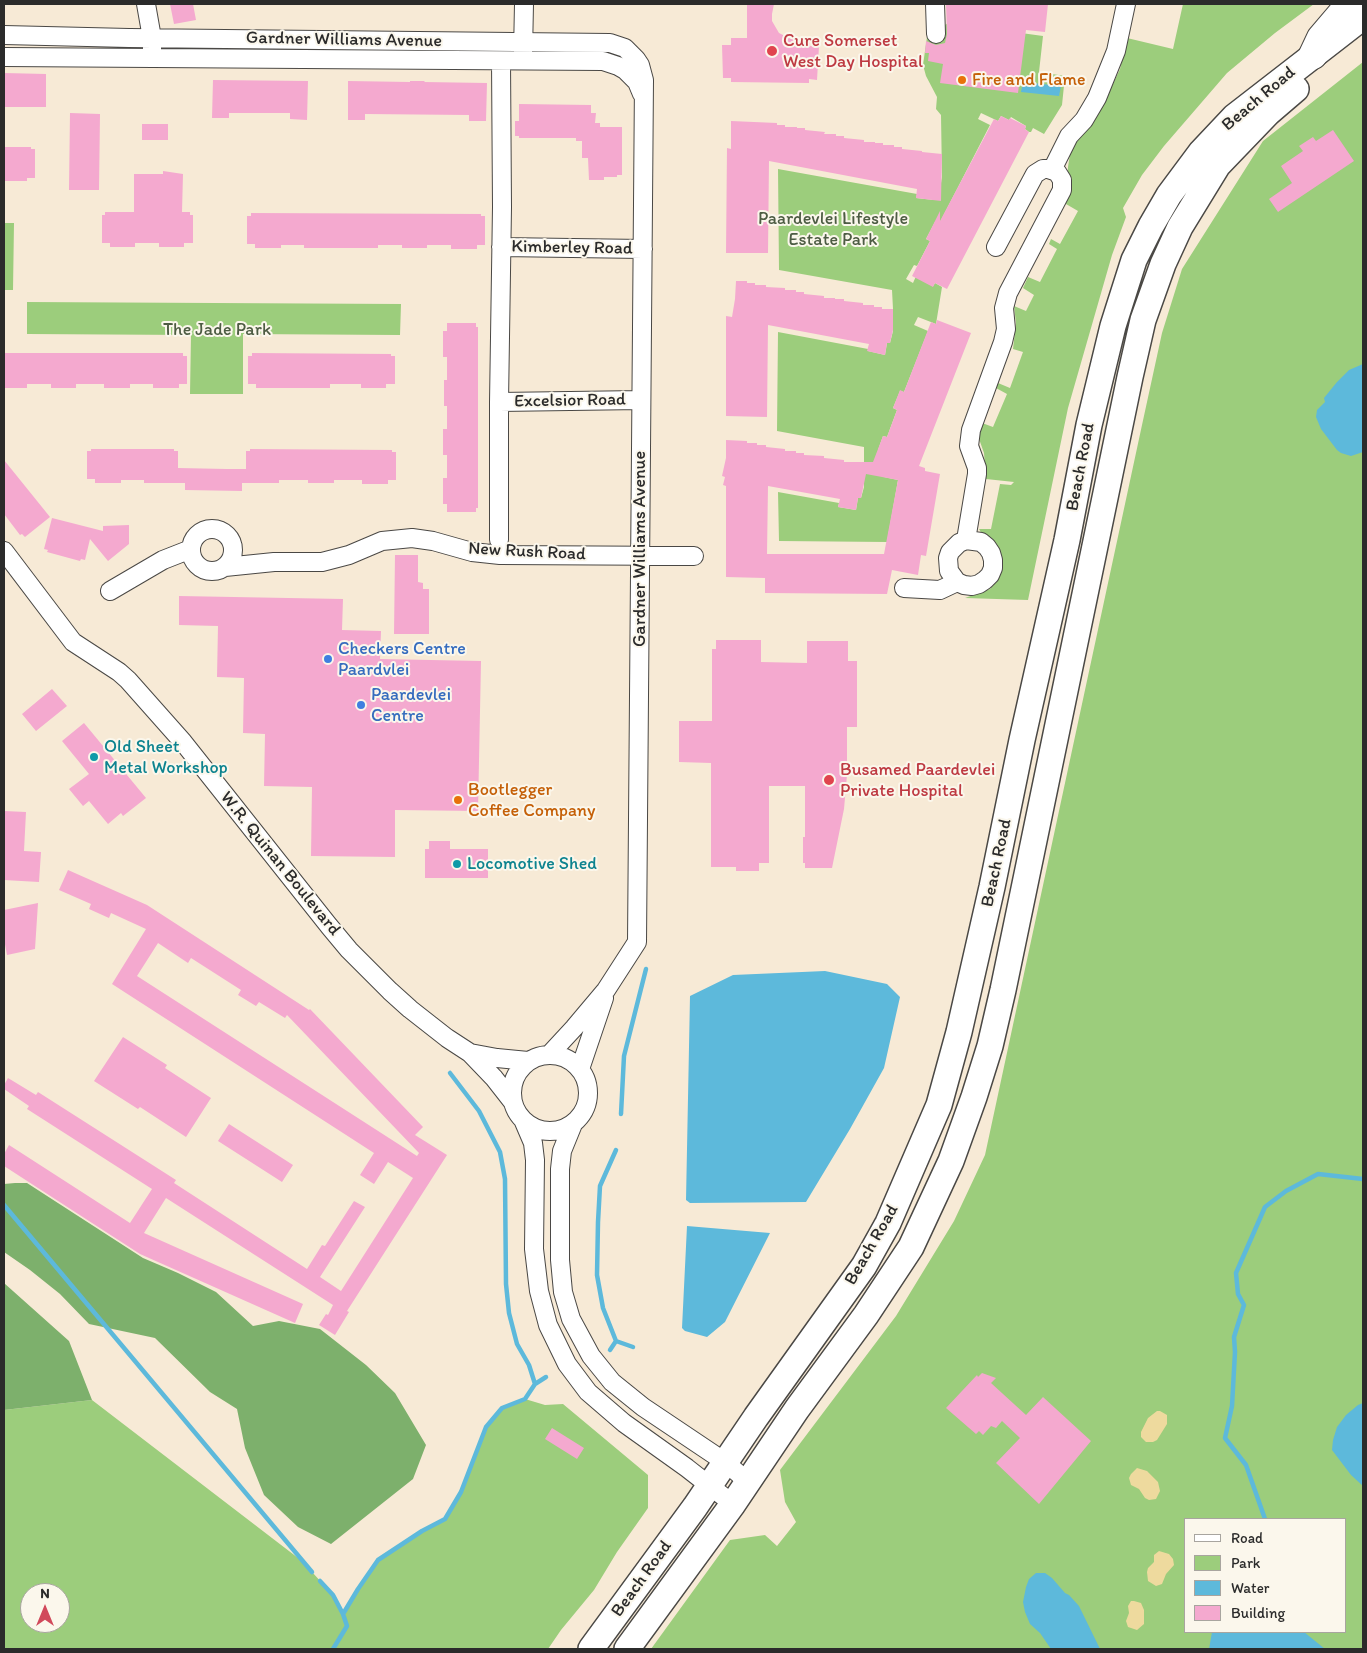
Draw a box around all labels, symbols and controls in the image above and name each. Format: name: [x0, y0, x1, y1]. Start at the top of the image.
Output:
street label: Gardner Williams Avenue: [246, 27, 442, 53]
place label: Cure Somerset West Day Hospital: [783, 30, 923, 72]
marker: Cure Somerset West Day Hospital: [765, 44, 779, 58]
street label: Beach Road: [1218, 62, 1300, 136]
place label: Fire and Flame: [972, 69, 1086, 91]
marker: Fire and Flame: [956, 74, 968, 86]
park label: Paardevlei Lifestyle Estate Park: [758, 208, 908, 250]
street label: Kimberley Road: [511, 236, 633, 260]
park label: The Jade Park: [163, 319, 271, 341]
street label: Excelsior Road: [514, 389, 626, 413]
street label: Beach Road: [1062, 421, 1100, 513]
street label: Gardner Williams Avenue: [629, 451, 651, 647]
street label: New Rush Road: [468, 538, 586, 566]
place label: Checkers Centre Paardvlei: [338, 638, 466, 681]
marker: Checkers Centre Paardvlei: [322, 653, 334, 665]
place label: Paardevlei Centre: [371, 684, 451, 726]
marker: Paardevlei Centre: [355, 699, 367, 711]
place label: Old Sheet Metal Workshop: [104, 736, 228, 779]
marker: Old Sheet Metal Workshop: [88, 751, 100, 763]
place label: Busamed Paardevlei Private Hospital: [840, 759, 995, 802]
marker: Busamed Paardevlei Private Hospital: [822, 773, 836, 787]
place label: Bootlegger Coffee Company: [468, 779, 595, 822]
street label: W.R. Quinan Boulevard: [215, 787, 345, 941]
marker: Bootlegger Coffee Company: [452, 794, 464, 806]
street label: Beach Road: [977, 817, 1017, 909]
place label: Locomotive Shed: [467, 853, 597, 875]
marker: Locomotive Shed: [451, 858, 463, 870]
street label: Beach Road: [840, 1201, 904, 1289]
legend: [1184, 1518, 1347, 1633]
text: Road: [1231, 1529, 1263, 1547]
street label: Beach Road: [607, 1536, 677, 1622]
text: Park: [1231, 1554, 1261, 1572]
text: Water: [1231, 1579, 1269, 1597]
north arrow: [20, 1583, 70, 1633]
text: N: [40, 1585, 50, 1602]
text: Building: [1231, 1604, 1285, 1622]

